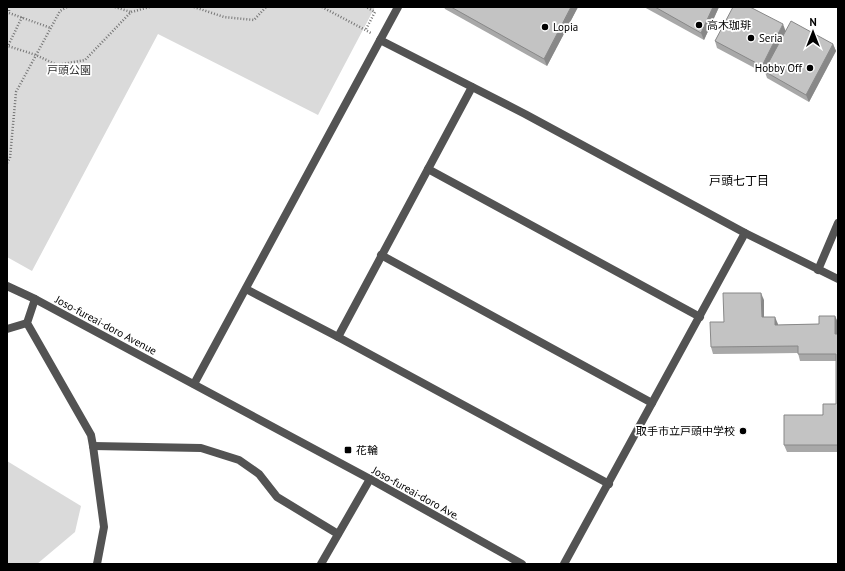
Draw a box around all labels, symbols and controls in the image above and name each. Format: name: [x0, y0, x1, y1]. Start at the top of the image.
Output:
north arrow: [793, 12, 833, 52]
text: N: [809, 15, 817, 29]
place label: 高木珈琲: [707, 18, 751, 32]
place label: Lopia: [553, 20, 578, 34]
marker: 高木珈琲: [694, 20, 704, 30]
marker: Lopia: [540, 22, 550, 32]
place label: Seria: [759, 31, 783, 45]
marker: Seria: [746, 33, 756, 43]
place label: Hobby Off: [755, 61, 802, 75]
park label: 戸頭公園: [47, 63, 91, 77]
marker: Hobby Off: [805, 63, 815, 73]
district label: 戸頭七丁目: [709, 173, 769, 188]
street label: Joso-fureai-doro Avenue: [52, 292, 160, 358]
place label: 取手市立戸頭中学校: [636, 424, 735, 438]
marker: 取手市立戸頭中学校: [738, 426, 748, 436]
place label: 花輪: [356, 443, 378, 457]
marker: 花輪: [343, 445, 353, 455]
street label: Joso-fureai-doro Ave.: [369, 463, 462, 523]

